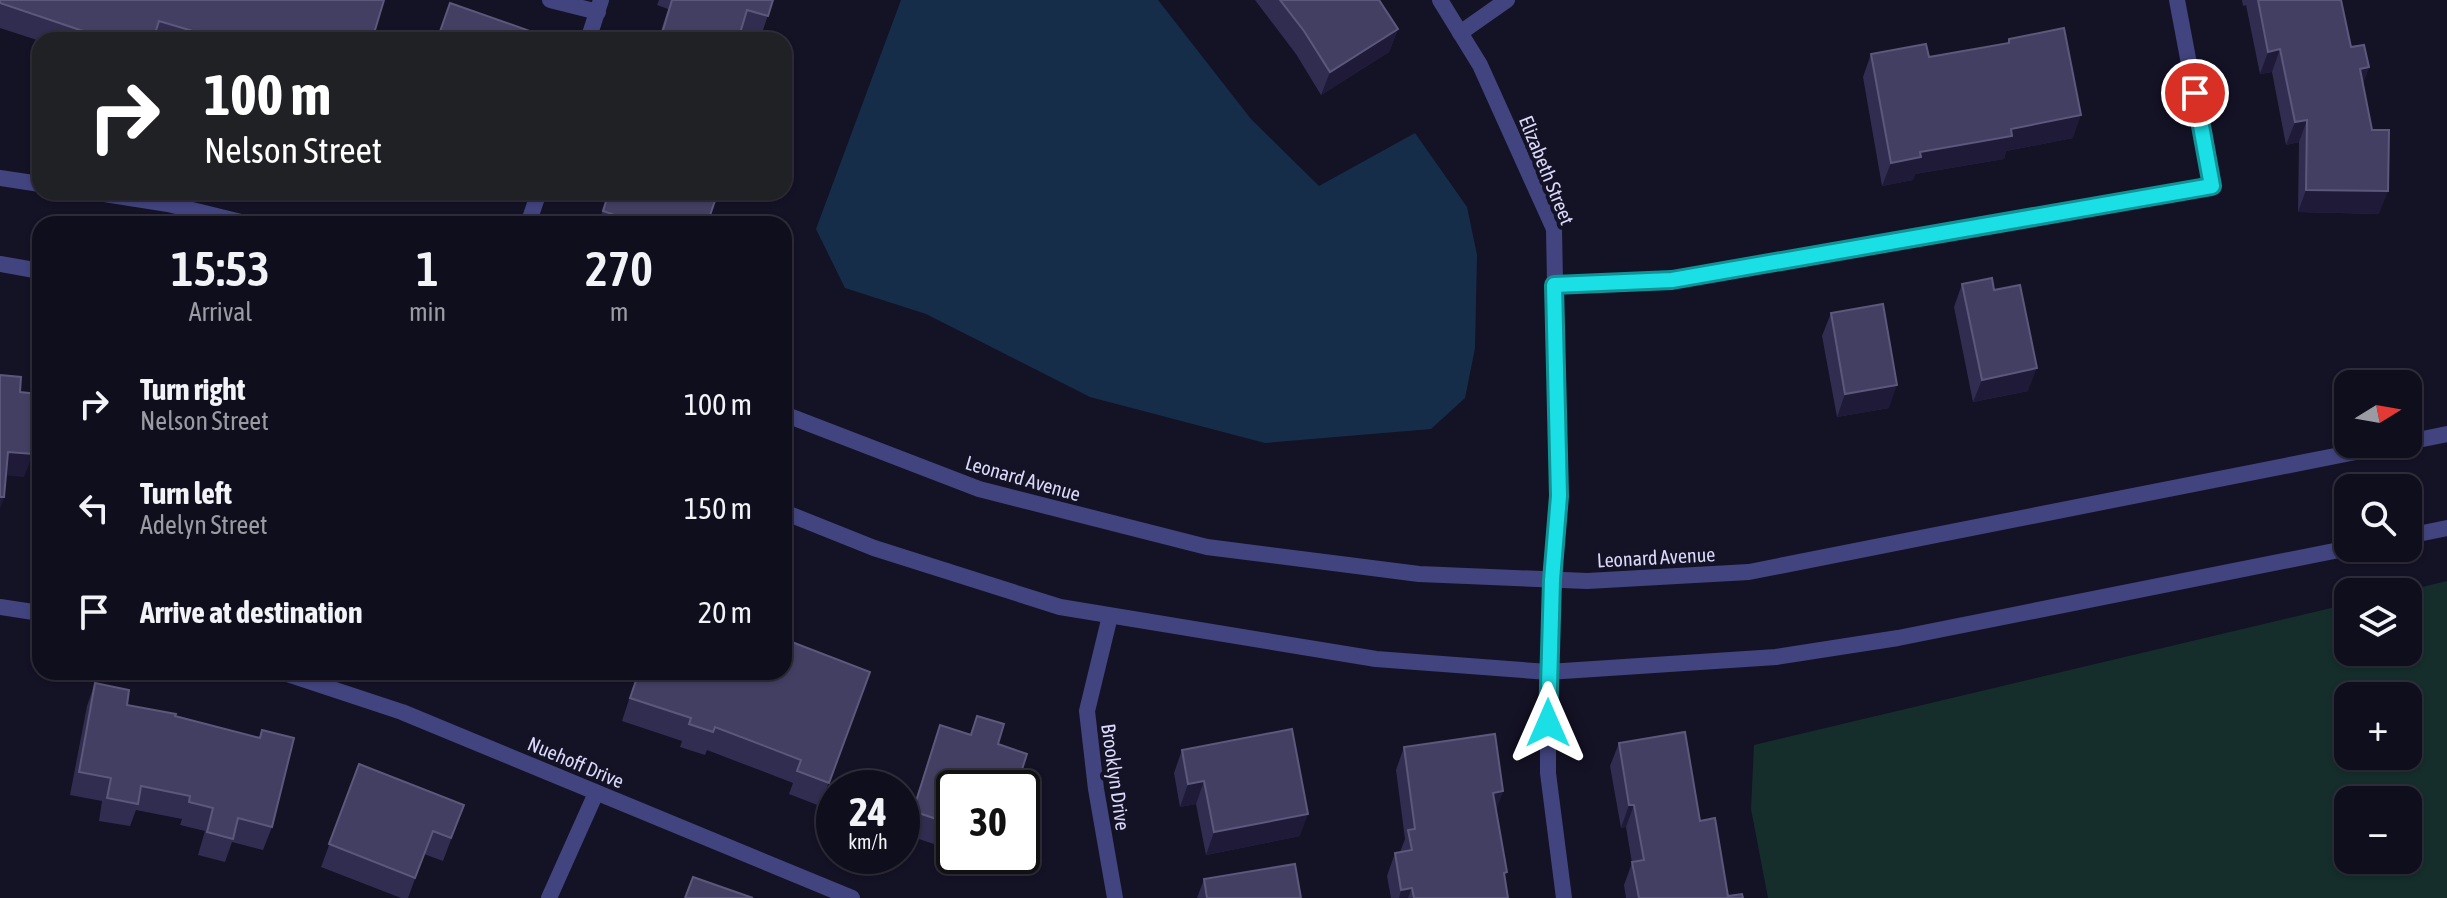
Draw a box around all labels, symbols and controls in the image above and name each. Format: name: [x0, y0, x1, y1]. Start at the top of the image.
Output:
pin: [2161, 59, 2229, 127]
text: 100 m: [204, 63, 331, 127]
icon: right: [72, 64, 176, 168]
icon: arrive: [2173, 71, 2217, 115]
street label: Elizabeth Street: [1515, 112, 1579, 228]
text: Nelson Street: [204, 129, 382, 171]
text: 15:53: [171, 241, 270, 296]
text: 1: [416, 241, 439, 296]
text: 270: [585, 241, 653, 296]
text: Arrival: [189, 297, 252, 327]
text: min: [409, 297, 446, 327]
text: m: [610, 297, 628, 327]
north arrow: [2334, 370, 2422, 458]
map controls: [2334, 370, 2422, 874]
text: Turn right: [140, 372, 246, 406]
icon: right: [72, 382, 116, 426]
text: 100 m: [684, 387, 752, 421]
text: Nelson Street: [140, 406, 269, 436]
street label: Leonard Avenue: [963, 451, 1083, 505]
button: search: [2334, 474, 2422, 562]
text: Turn left: [140, 476, 232, 510]
icon: left: [72, 486, 116, 530]
text: 150 m: [684, 491, 752, 525]
text: Adelyn Street: [140, 510, 267, 540]
street label: Leonard Avenue: [1596, 542, 1716, 572]
button: layers: [2334, 578, 2422, 666]
icon: arrive: [72, 590, 116, 634]
text: Arrive at destination: [140, 595, 362, 629]
text: 20 m: [698, 595, 752, 629]
position arrow: [1506, 681, 1590, 765]
button: +: [2334, 682, 2422, 770]
street label: Brooklyn Drive: [1097, 722, 1135, 832]
street label: Nuehoff Drive: [525, 731, 627, 793]
speed limit sign: 30: [936, 770, 1040, 874]
button: −: [2334, 786, 2422, 874]
text: 24: [849, 789, 887, 834]
text: km/h: [848, 830, 888, 853]

